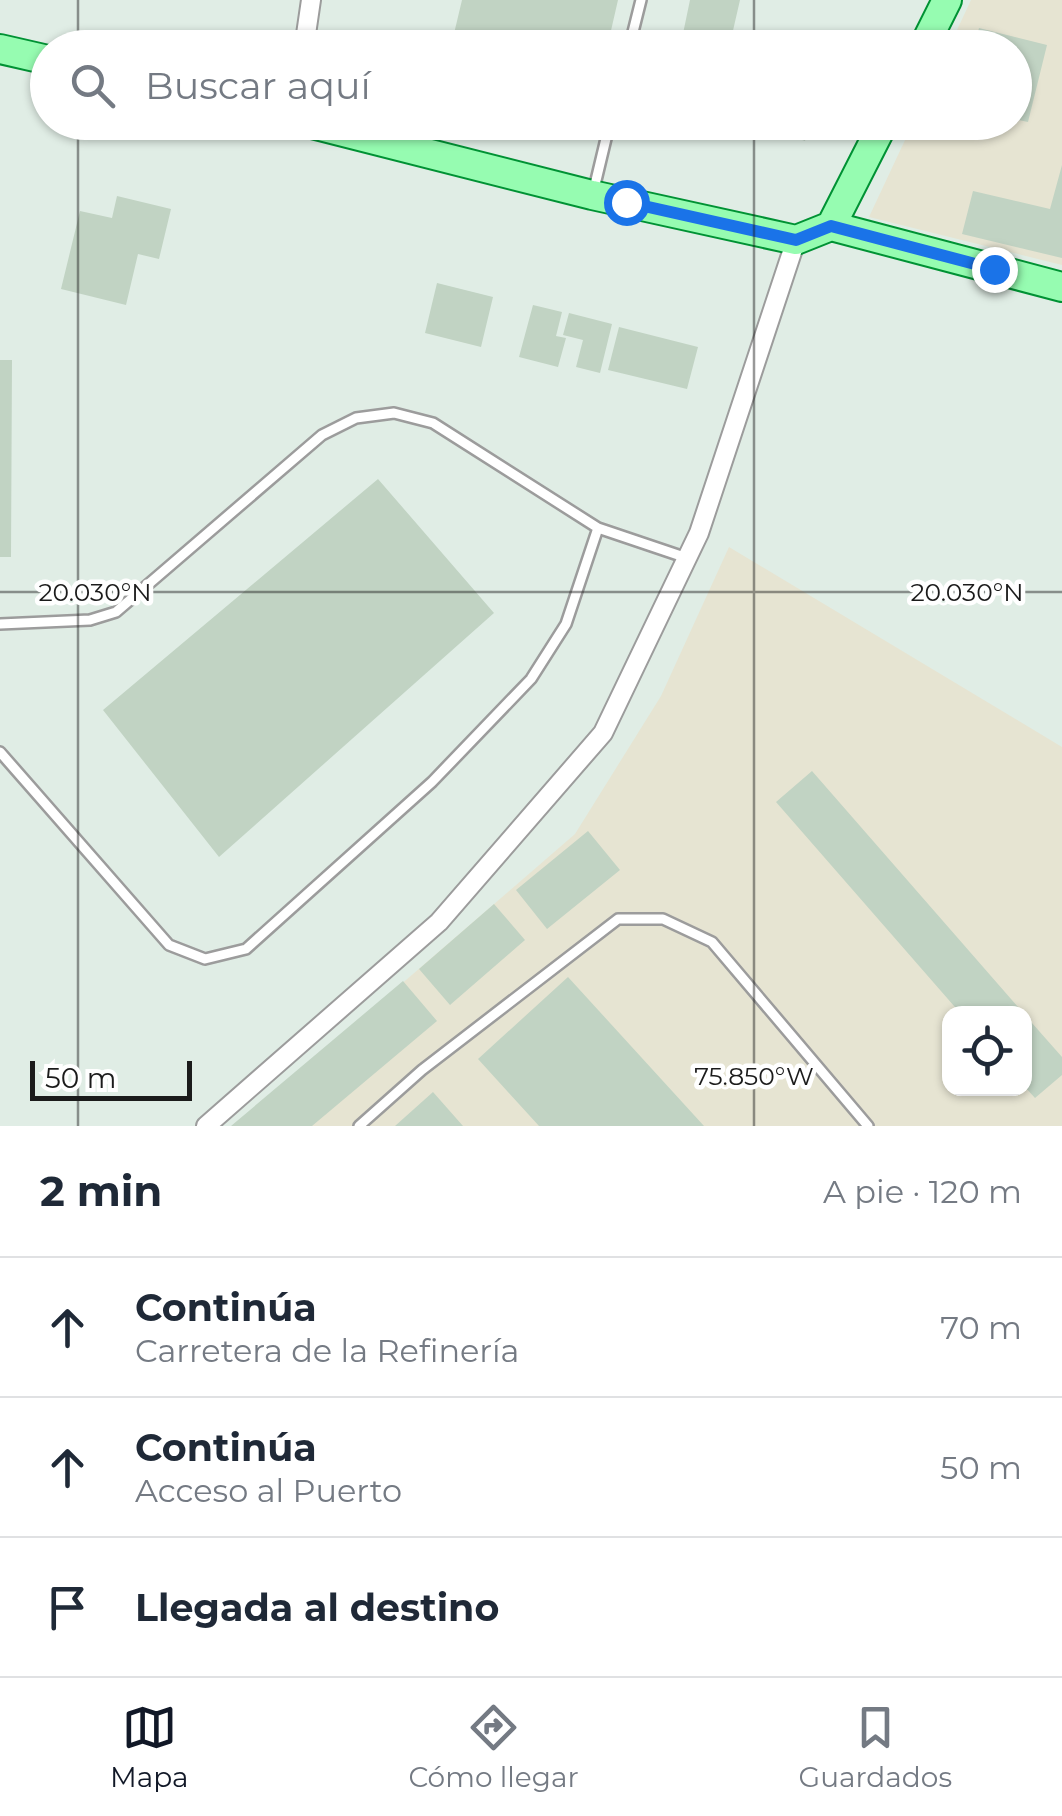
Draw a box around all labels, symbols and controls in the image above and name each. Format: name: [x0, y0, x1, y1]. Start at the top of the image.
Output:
search box: [30, 30, 1032, 140]
icon: search: [65, 58, 120, 113]
text: Buscar aquí: [145, 62, 371, 109]
route start: [604, 180, 650, 226]
route end: [972, 247, 1018, 293]
text: 20.030°N: [38, 577, 152, 607]
text: 20.030°N: [910, 577, 1024, 607]
map controls: [942, 1006, 1032, 1096]
button: locate: [942, 1006, 1032, 1096]
scale bar: [30, 1056, 192, 1100]
text: 50 m: [45, 1061, 116, 1095]
text: 75.850°W: [694, 1061, 814, 1091]
text: 2 min: [40, 1165, 162, 1217]
text: A pie · 120 m: [823, 1172, 1022, 1211]
text: Continúa: [135, 1284, 317, 1331]
icon: ahead: [40, 1300, 95, 1355]
text: 70 m: [940, 1308, 1022, 1347]
text: Carretera de la Refinería: [135, 1331, 519, 1370]
text: Continúa: [135, 1424, 317, 1471]
icon: ahead: [40, 1440, 95, 1495]
text: 50 m: [940, 1448, 1022, 1487]
text: Acceso al Puerto: [135, 1471, 402, 1510]
icon: arrive: [40, 1580, 95, 1635]
text: Llegada al destino: [135, 1584, 499, 1631]
tab: Mapa: [110, 1700, 189, 1794]
tab: Cómo llegar: [408, 1700, 579, 1794]
tab: Guardados: [799, 1700, 952, 1794]

